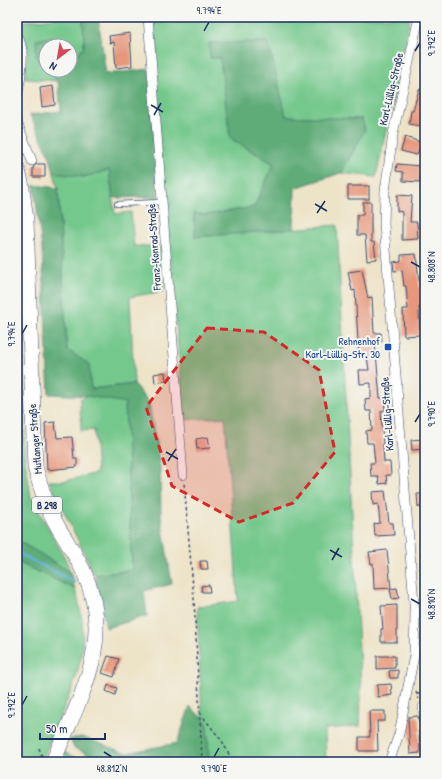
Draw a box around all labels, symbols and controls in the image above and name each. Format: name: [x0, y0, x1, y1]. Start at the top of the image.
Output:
text: 9.794°E: [197, 4, 222, 17]
text: 9.792°E: [425, 29, 438, 56]
north arrow: [38, 38, 78, 78]
street label: Karl-Lüllig-Straße: [376, 51, 406, 127]
text: N: [47, 59, 59, 74]
street label: Franz-Konrad-Straße: [144, 203, 164, 292]
text: 48.808°N: [425, 252, 438, 283]
text: 9.794°E: [5, 321, 18, 346]
place label: Rehnenhof Karl-Lüllig-Str. 30: [305, 334, 380, 361]
marker: Rehnenhof Karl-Lüllig-Str. 30: [383, 342, 393, 352]
street label: Karl-Lüllig-Straße: [377, 376, 397, 452]
text: 9.790°E: [425, 401, 438, 427]
street label: Mutlanger Straße: [25, 403, 45, 475]
road number: B 298: [32, 497, 62, 513]
text: 48.810°N: [425, 589, 438, 619]
text: 9.792°E: [5, 691, 18, 718]
scale bar: [40, 715, 105, 741]
text: 50 m: [46, 720, 67, 737]
text: 48.812°N: [97, 762, 127, 775]
text: 9.790°E: [201, 762, 227, 775]

